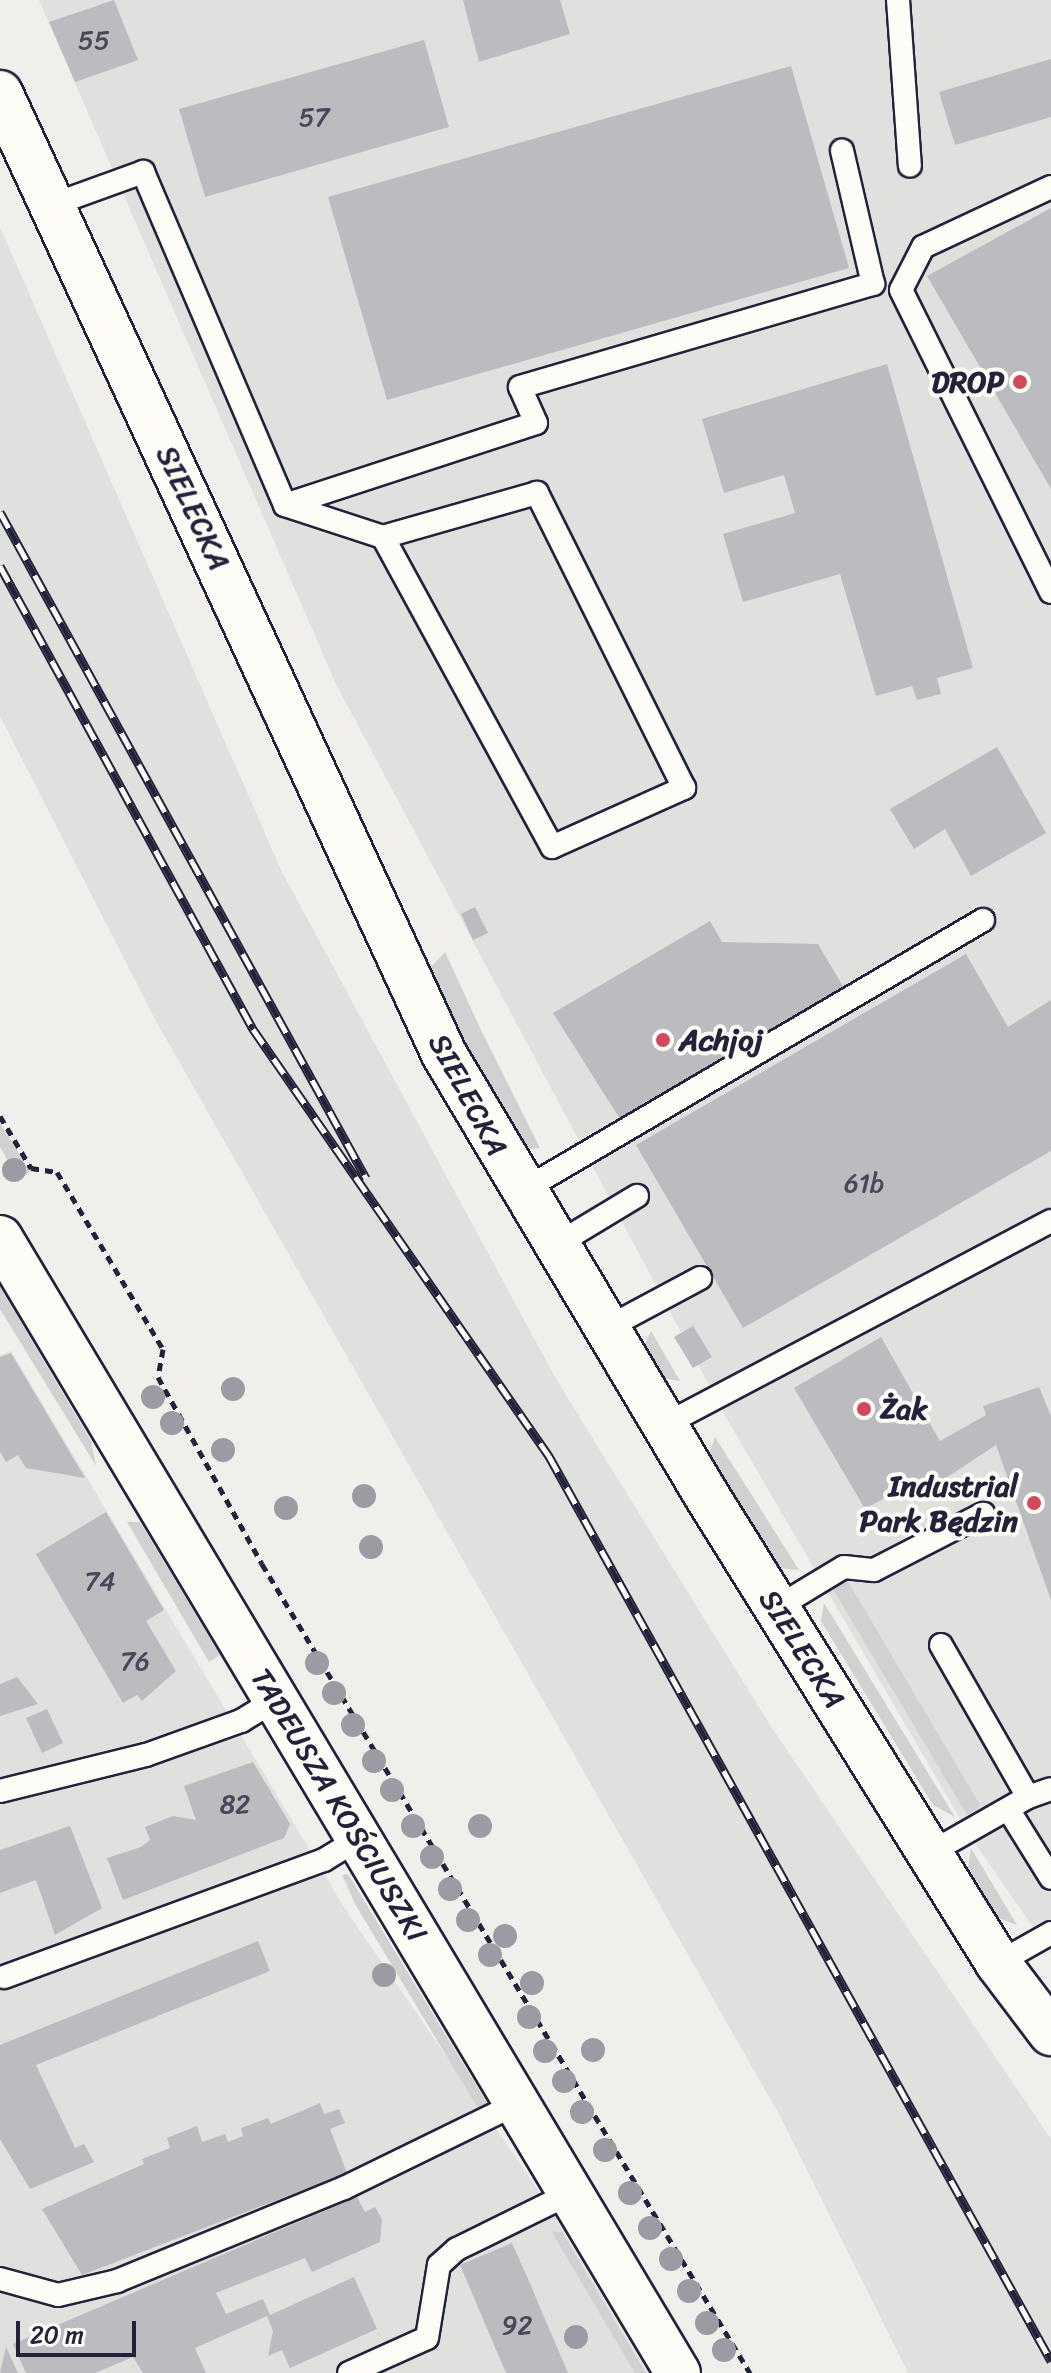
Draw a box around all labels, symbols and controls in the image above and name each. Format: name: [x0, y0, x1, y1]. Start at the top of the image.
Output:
house number: 55: [78, 25, 110, 57]
house number: 57: [299, 102, 329, 134]
place label: DROP: [931, 364, 1004, 400]
marker: DROP: [1011, 373, 1029, 391]
street label: SIELECKA: [148, 440, 238, 576]
place label: Achjoj: [679, 1022, 763, 1058]
street label: SIELECKA: [421, 1028, 515, 1162]
marker: Achjoj: [654, 1031, 672, 1049]
house number: 61b: [844, 1168, 884, 1200]
place label: Żak: [880, 1391, 927, 1427]
marker: Żak: [855, 1400, 873, 1418]
place label: Industrial Park Będzin: [860, 1468, 1018, 1538]
marker: Industrial Park Będzin: [1025, 1494, 1043, 1512]
house number: 74: [84, 1566, 116, 1598]
street label: SIELECKA: [751, 1583, 853, 1715]
house number: 76: [120, 1646, 150, 1678]
street label: TADEUSZA KOŚCIUSZKI: [243, 1661, 435, 1949]
house number: 82: [220, 1789, 250, 1821]
scale bar: [20, 2305, 140, 2355]
house number: 92: [502, 2310, 532, 2342]
text: 20 m: [30, 2314, 84, 2356]

